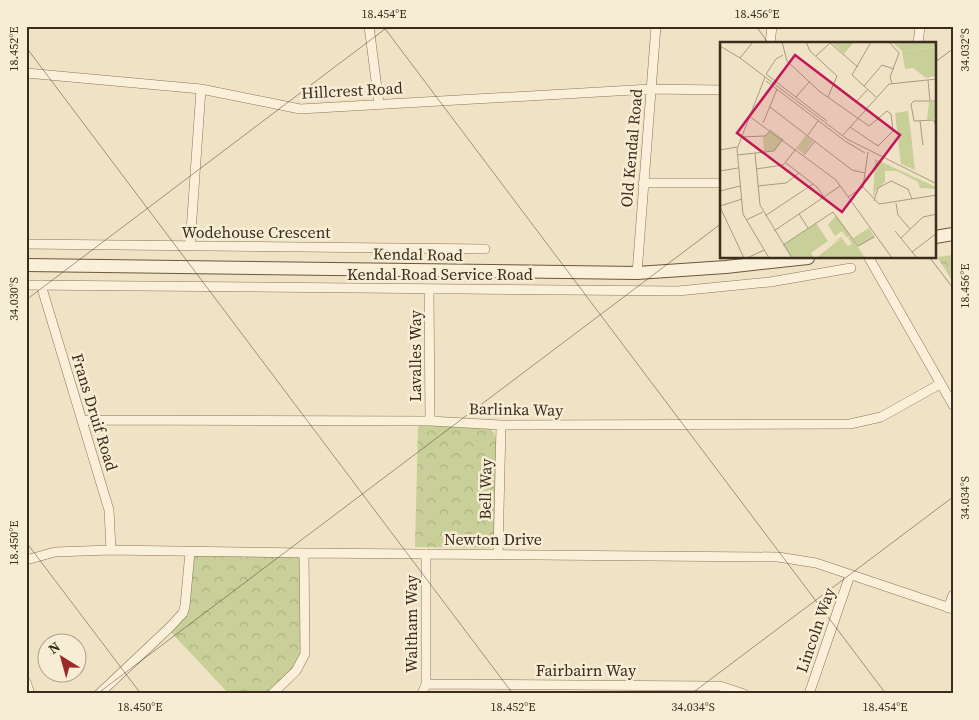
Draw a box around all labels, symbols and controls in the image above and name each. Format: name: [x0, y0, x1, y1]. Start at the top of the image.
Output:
text: 18.454°E: [362, 6, 406, 22]
text: 18.456°E: [735, 6, 779, 22]
text: 18.452°E: [6, 27, 22, 71]
text: 34.032°S: [957, 28, 973, 72]
inset map: [720, 42, 936, 259]
street label: Hillcrest Road: [301, 76, 403, 104]
street label: Old Kendal Road: [615, 88, 647, 208]
street label: Wodehouse Crescent: [181, 221, 331, 243]
street label: Kendal Road: [373, 242, 463, 266]
street label: Kendal Road Service Road: [347, 263, 533, 285]
text: 18.456°E: [957, 264, 973, 308]
text: 34.030°S: [6, 277, 22, 321]
street label: Lavalles Way: [404, 309, 426, 402]
street label: Frans Druif Road: [67, 351, 123, 473]
street label: Barlinka Way: [469, 397, 564, 421]
street label: Bell Way: [473, 457, 497, 520]
text: 34.034°S: [957, 476, 973, 520]
text: 18.450°E: [6, 521, 22, 565]
street label: Newton Drive: [444, 528, 542, 550]
street label: Waltham Way: [400, 574, 422, 673]
street label: Lincoln Way: [790, 584, 840, 675]
north arrow: [38, 632, 88, 682]
text: N: [44, 637, 64, 659]
street label: Fairbairn Way: [536, 659, 637, 681]
text: 18.450°E: [118, 699, 162, 715]
text: 18.452°E: [491, 699, 535, 715]
text: 34.034°S: [671, 699, 715, 715]
text: 18.454°E: [863, 699, 907, 715]

